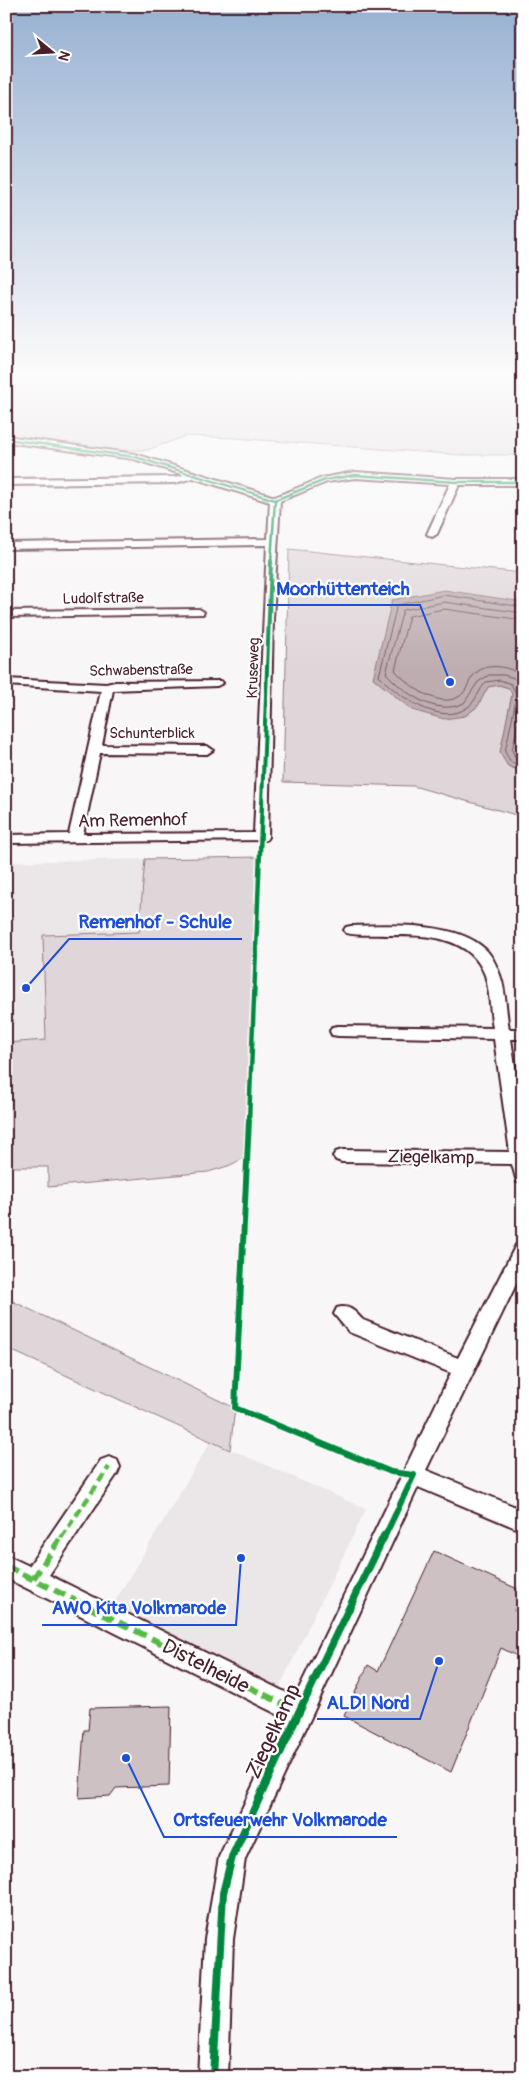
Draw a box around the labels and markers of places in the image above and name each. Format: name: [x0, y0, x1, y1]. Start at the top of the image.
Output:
callout: Moorhüttenteich: [267, 571, 420, 605]
callout: Remenhof - Schule: [69, 905, 242, 939]
callout: AWO Kita Volkmarode: [42, 1591, 236, 1625]
callout: ALDI Nord: [317, 1685, 420, 1719]
callout: Ortsfeuerwehr Volkmarode: [164, 1803, 397, 1837]

